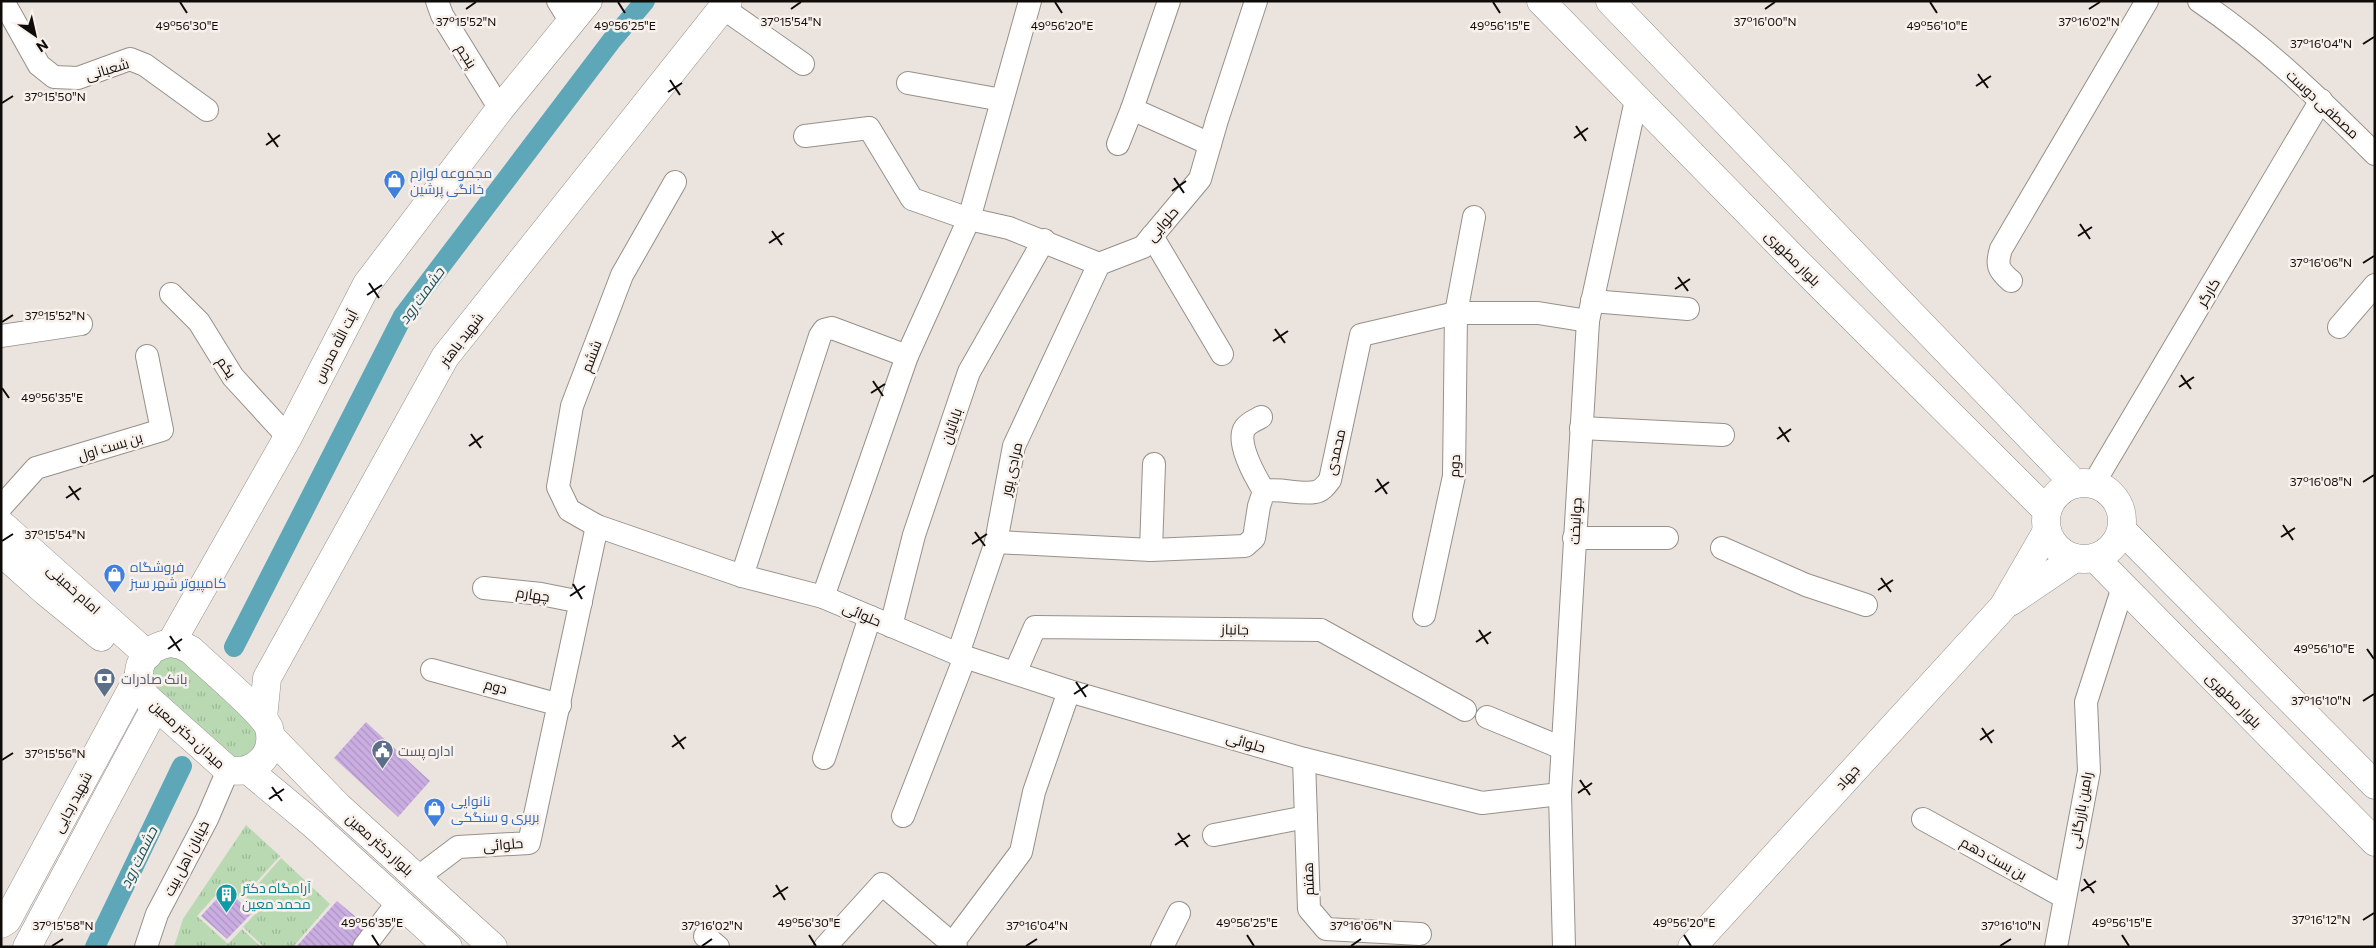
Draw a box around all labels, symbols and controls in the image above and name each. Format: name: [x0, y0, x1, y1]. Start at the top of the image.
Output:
north arrow: [10, 10, 60, 60]
text: 37°15'52"N: [436, 14, 496, 28]
text: 37°15'54"N: [761, 14, 821, 28]
text: 37°16'00"N: [1734, 14, 1796, 28]
text: 37°16'02"N: [2058, 14, 2120, 28]
text: 49°56'30"E: [156, 18, 218, 32]
text: 49°56'25"E: [594, 18, 656, 32]
text: 49°56'20"E: [1031, 18, 1093, 32]
text: 49°56'15"E: [1470, 18, 1530, 32]
text: 49°56'10"E: [1906, 18, 1968, 32]
text: N: [33, 36, 52, 56]
text: 37°16'04"N: [2290, 36, 2352, 50]
street label: پنجم: [451, 41, 481, 73]
street label: شعبانی: [83, 54, 131, 84]
street label: مصطفی دوست: [2283, 66, 2363, 142]
text: 37°15'50"N: [24, 89, 86, 103]
place label: مجموعه لوازم خانگی پرشین: [410, 164, 492, 199]
shop icon: مجموعه لوازم خانگی پرشین: [382, 168, 406, 199]
street label: حلوایی: [1142, 203, 1182, 245]
street label: بلوار مطهری: [1762, 227, 1824, 289]
text: 37°16'06"N: [2290, 255, 2352, 269]
water label: حشمت رود: [394, 263, 449, 328]
street label: کارگر: [2192, 275, 2223, 310]
street label: آیت الله مدرس: [309, 306, 361, 385]
text: 37°15'52"N: [25, 308, 85, 322]
street label: شهید باهنر: [435, 309, 487, 370]
street label: ششم: [577, 338, 607, 375]
street label: یکم: [212, 353, 240, 382]
text: 49°56'35"E: [21, 390, 83, 404]
street label: بابائیان: [937, 406, 965, 446]
street label: محمدی: [1321, 427, 1349, 477]
street label: بن بست اول: [76, 428, 145, 465]
street label: مرادی پور: [996, 441, 1027, 499]
street label: دوم: [1445, 454, 1465, 478]
text: 37°16'08"N: [2290, 474, 2352, 488]
street label: جوانبخت: [1565, 497, 1585, 545]
text: 37°15'54"N: [25, 527, 85, 541]
place label: فروشگاه کامپیوتر شهر سبز: [129, 558, 226, 593]
street label: امام خمینی: [42, 561, 104, 619]
shop icon: فروشگاه کامپیوتر شهر سبز: [102, 562, 126, 593]
street label: چهارم: [515, 583, 551, 607]
street label: حلوائی: [840, 598, 884, 630]
street label: جانباز: [1220, 620, 1249, 638]
text: 49°56'10"E: [2293, 641, 2355, 655]
bank icon: بانک صادرات: [93, 666, 117, 697]
street label: بلوار مطهری: [2203, 669, 2265, 731]
place label: بانک صادرات: [121, 670, 188, 687]
street label: دوم: [482, 675, 509, 699]
text: 37°16'10"N: [2291, 693, 2351, 707]
street label: میدان دکتر معین: [147, 696, 229, 772]
street label: حلوائی: [1224, 728, 1268, 756]
public building icon: اداره پست: [370, 738, 394, 769]
place label: اداره پست: [398, 742, 454, 761]
text: 37°15'56"N: [24, 746, 86, 760]
street label: جهاد: [1831, 761, 1863, 793]
street label: شهید رجایی: [49, 769, 95, 835]
street label: رامین بازرگانی: [2065, 770, 2095, 850]
place label: نانوایی بربری و سنگکی: [451, 792, 540, 825]
shop icon: نانوایی بربری و سنگکی: [423, 796, 447, 827]
street label: بلوار دکتر معین: [343, 809, 417, 879]
street label: خیابان اهل بیت: [160, 817, 212, 899]
water label: حشمت رود: [115, 823, 162, 891]
street label: بن بست دهم: [1957, 833, 2030, 885]
street label: حلوائی: [482, 834, 524, 854]
street label: هفتم: [1299, 862, 1319, 896]
place label: آرامگاه دکتر محمد معین: [241, 879, 311, 912]
building icon: آرامگاه دکتر محمد معین: [214, 883, 238, 914]
text: 37°16'12"N: [2291, 912, 2351, 926]
text: 49°56'35"E: [341, 915, 403, 929]
text: 49°56'30"E: [778, 915, 840, 929]
text: 49°56'25"E: [1216, 915, 1278, 929]
text: 49°56'20"E: [1653, 915, 1715, 929]
text: 49°56'15"E: [2092, 915, 2152, 929]
text: 37°15'58"N: [32, 918, 94, 932]
text: 37°16'02"N: [681, 918, 743, 932]
text: 37°16'04"N: [1006, 918, 1068, 932]
text: 37°16'06"N: [1330, 918, 1392, 932]
text: 37°16'10"N: [1981, 918, 2041, 932]

